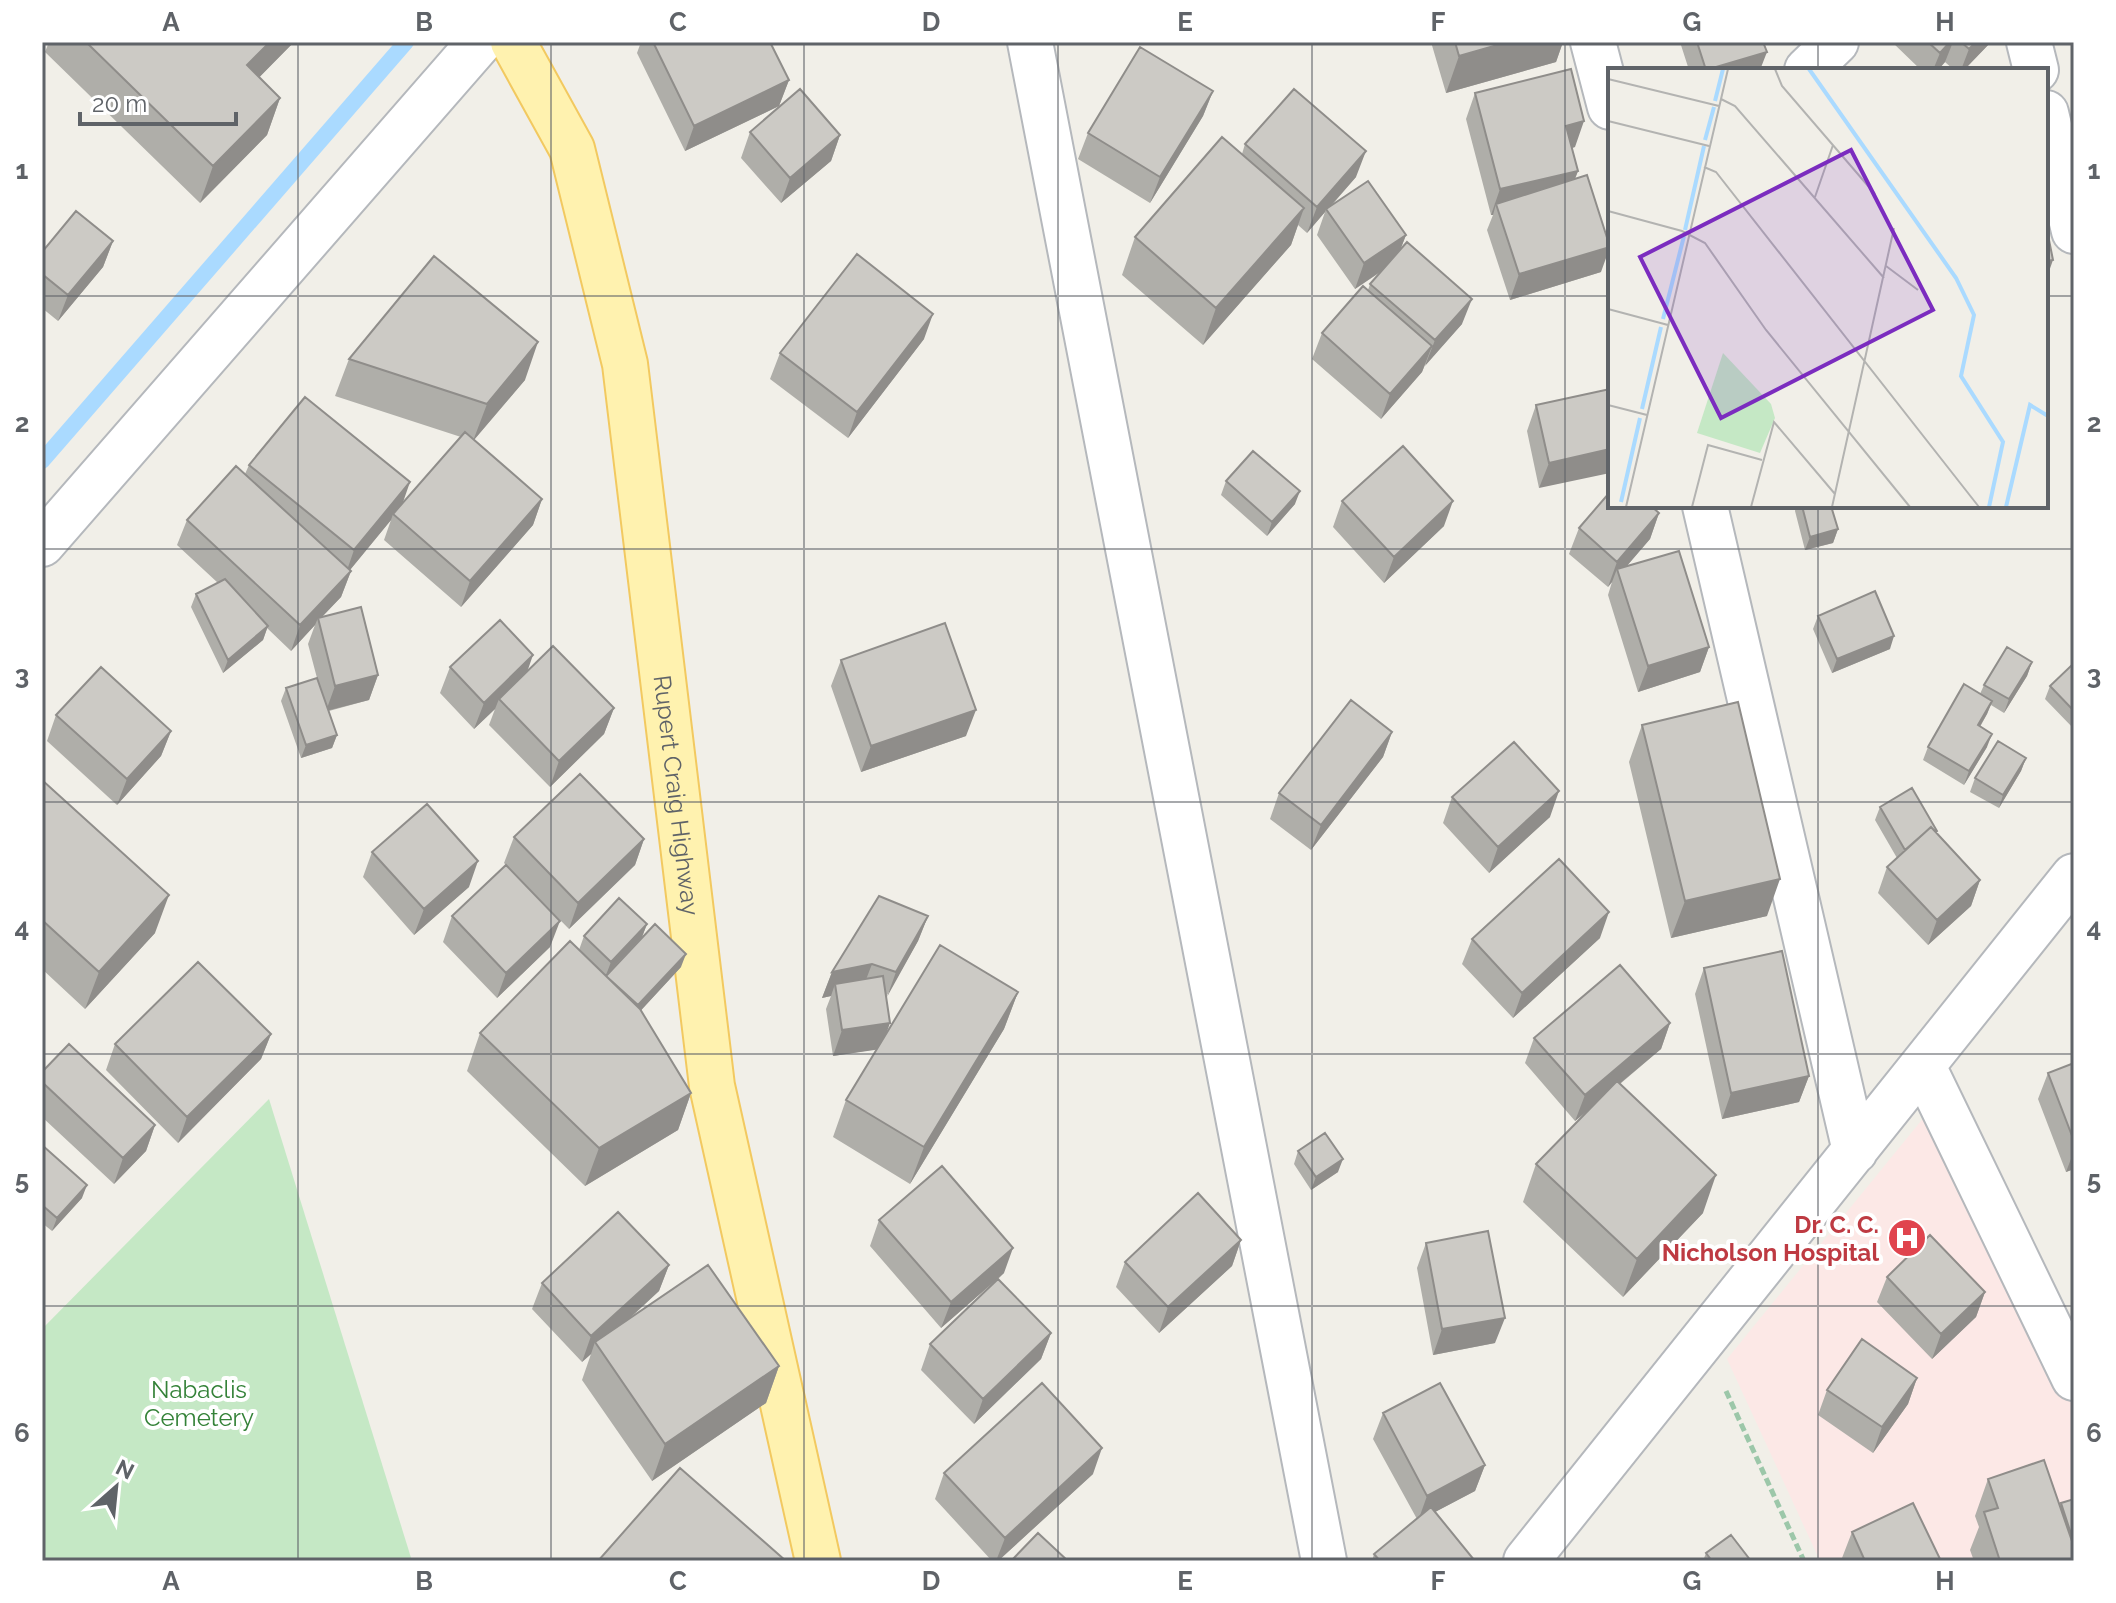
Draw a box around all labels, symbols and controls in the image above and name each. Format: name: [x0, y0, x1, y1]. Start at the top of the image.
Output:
text: A: [162, 7, 180, 37]
text: B: [415, 7, 433, 37]
text: C: [669, 7, 687, 37]
text: D: [922, 7, 940, 37]
text: E: [1177, 7, 1193, 37]
text: F: [1431, 7, 1446, 37]
text: G: [1683, 7, 1701, 37]
text: H: [1935, 7, 1955, 37]
inset map: [1608, 68, 2048, 508]
scale bar: [80, 76, 236, 126]
text: 20 m: [92, 89, 147, 118]
text: 1: [16, 155, 29, 185]
text: 1: [2088, 155, 2101, 185]
text: 2: [15, 408, 29, 438]
text: 2: [2087, 408, 2101, 438]
text: 3: [15, 660, 29, 690]
text: 3: [2087, 660, 2101, 690]
street label: Rupert Craig Highway: [648, 673, 706, 917]
text: 4: [15, 913, 29, 943]
text: 4: [2087, 913, 2101, 943]
text: 5: [15, 1165, 29, 1195]
text: 5: [2087, 1165, 2101, 1195]
place label: Dr. C. C. Nicholson Hospital: [1662, 1210, 1879, 1267]
hospital icon: Dr. C. C. Nicholson Hospital: [1886, 1217, 1928, 1259]
park label: Nabaclis Cemetery: [144, 1375, 254, 1432]
text: 6: [14, 1418, 30, 1448]
text: 6: [2086, 1418, 2102, 1448]
north arrow: [76, 1447, 156, 1527]
text: N: [112, 1454, 138, 1485]
text: A: [162, 1566, 180, 1596]
text: B: [415, 1566, 433, 1596]
text: C: [669, 1566, 687, 1596]
text: D: [922, 1566, 940, 1596]
text: E: [1177, 1566, 1193, 1596]
text: F: [1431, 1566, 1446, 1596]
text: G: [1683, 1566, 1701, 1596]
text: H: [1935, 1566, 1955, 1596]

